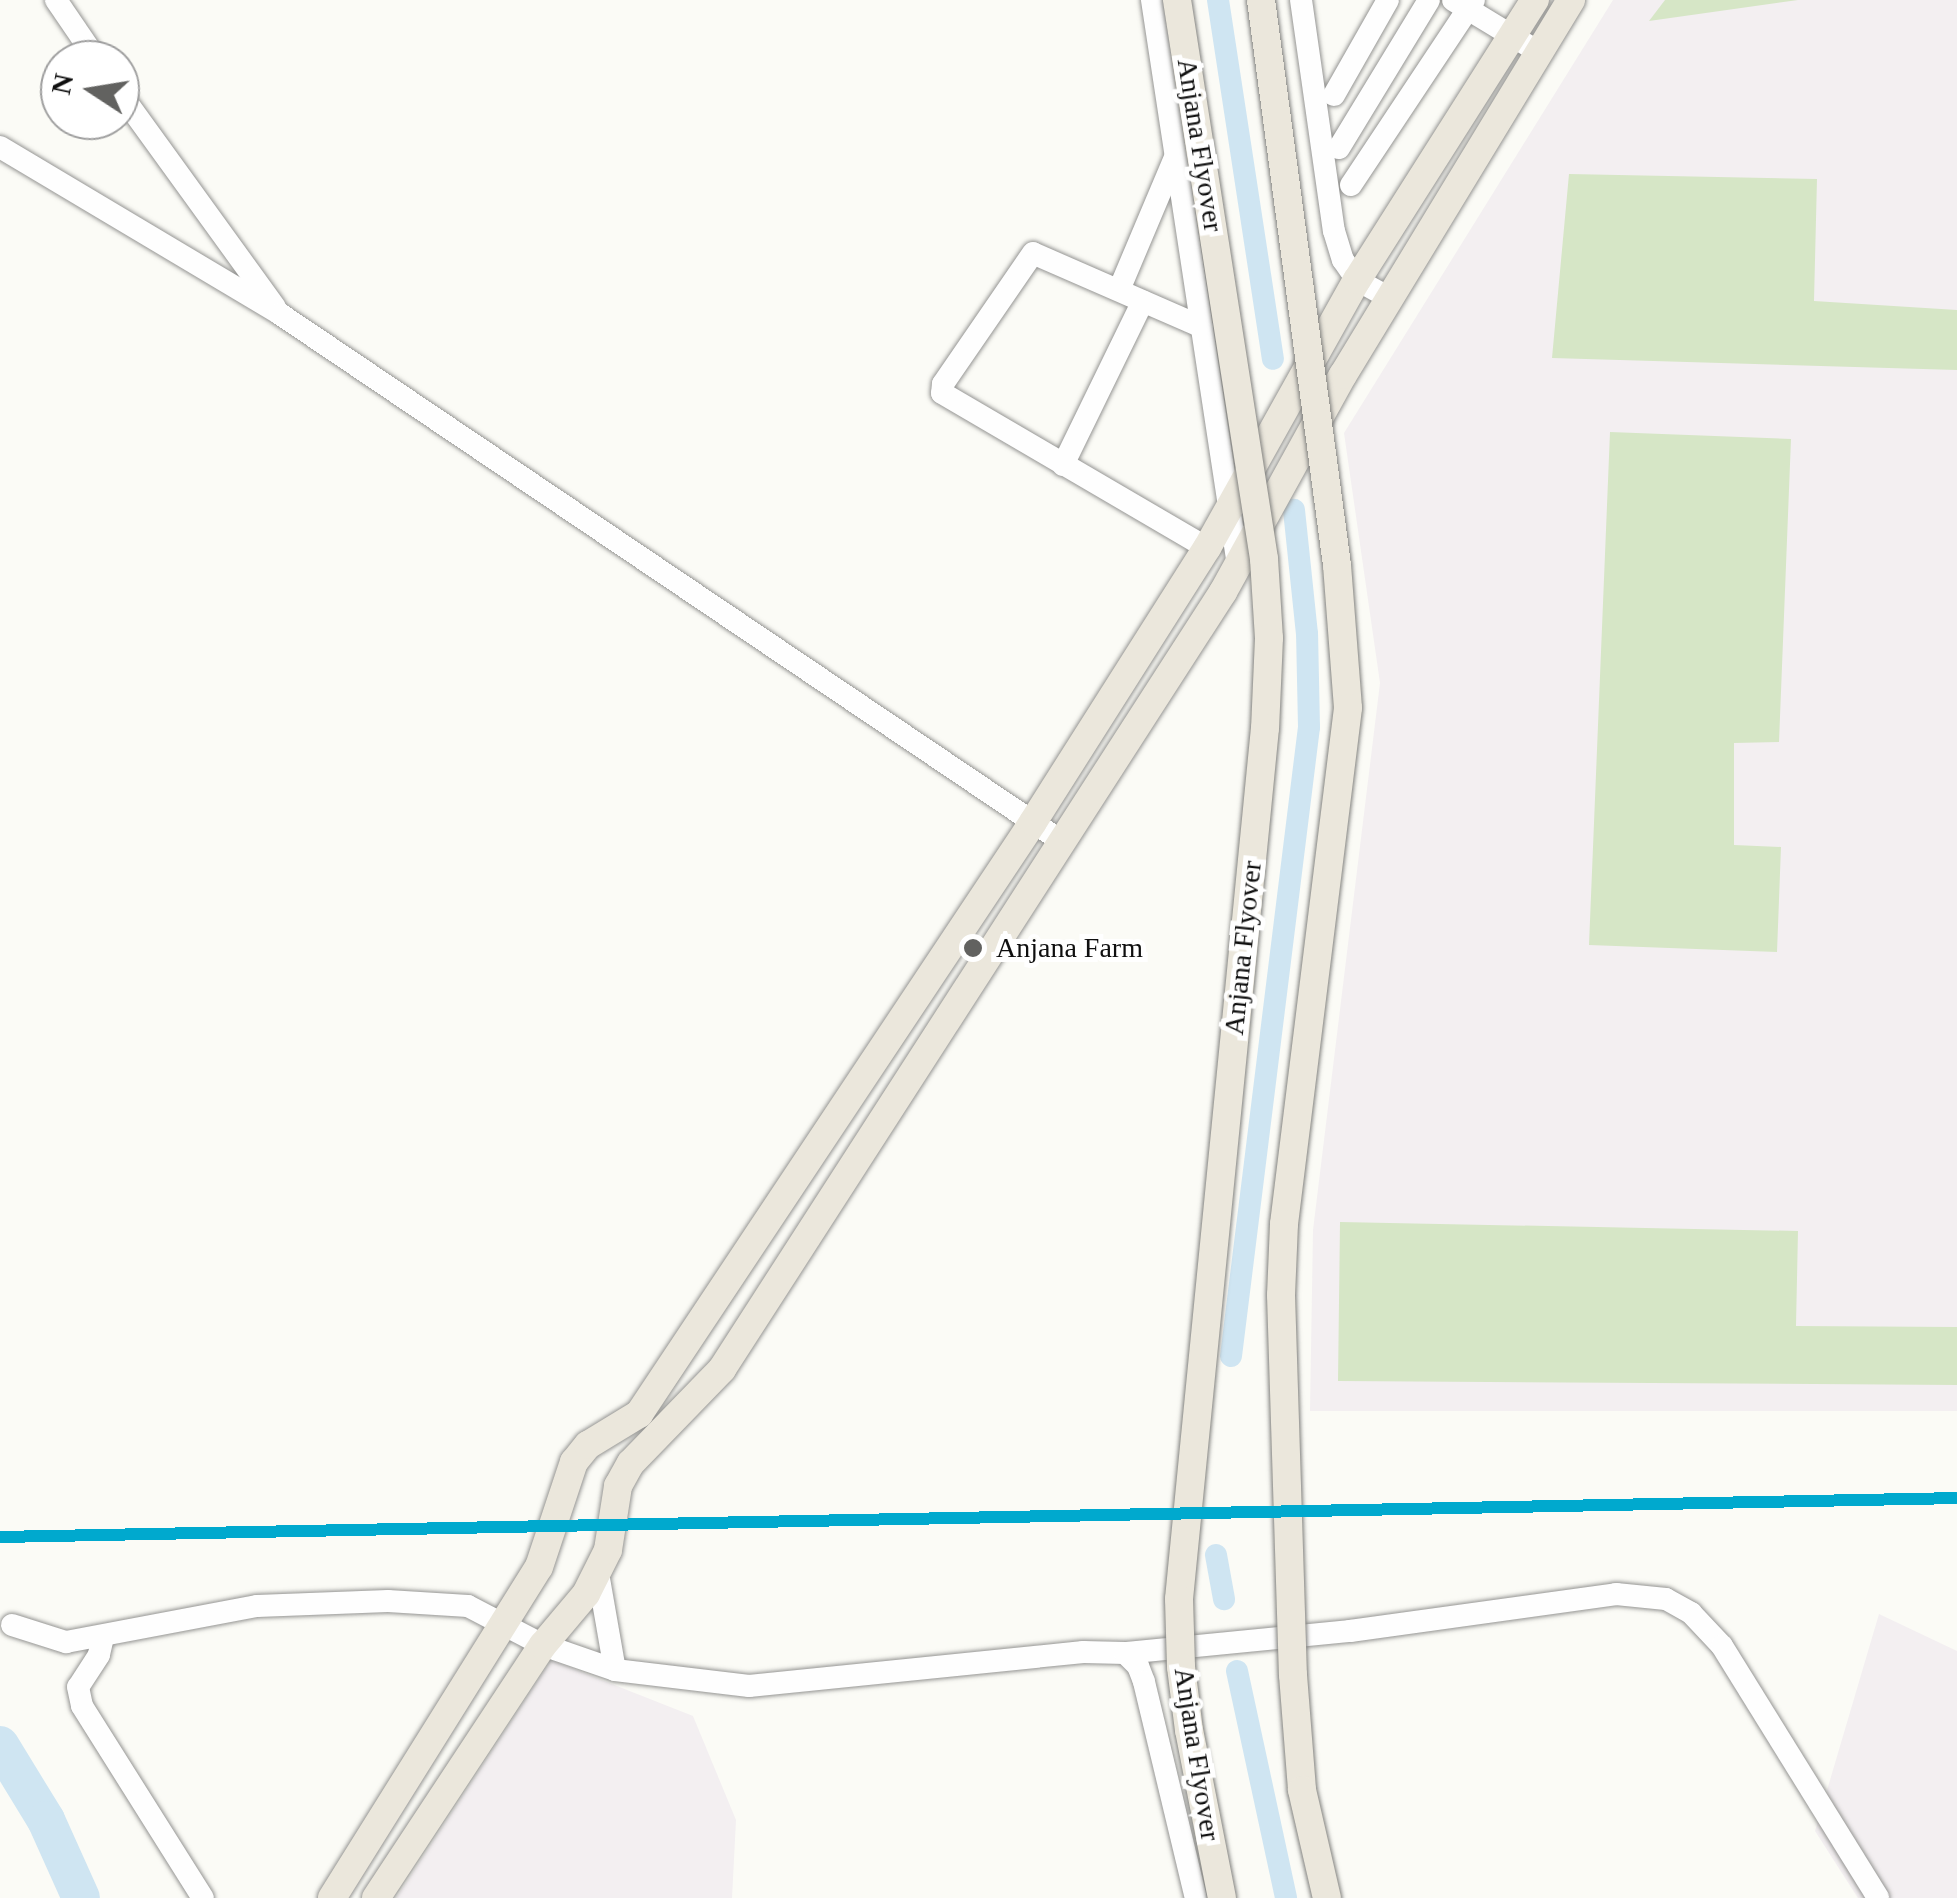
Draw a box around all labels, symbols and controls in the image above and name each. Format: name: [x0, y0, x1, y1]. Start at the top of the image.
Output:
north arrow: [40, 40, 140, 140]
street label: Anjana Flyover: [1170, 56, 1230, 234]
text: N: [45, 71, 79, 97]
street label: Anjana Flyover: [1217, 859, 1269, 1037]
place label: Anjana Farm: [996, 931, 1143, 965]
marker: Anjana Farm: [960, 935, 986, 961]
street label: Anjana Flyover: [1167, 1665, 1227, 1843]

